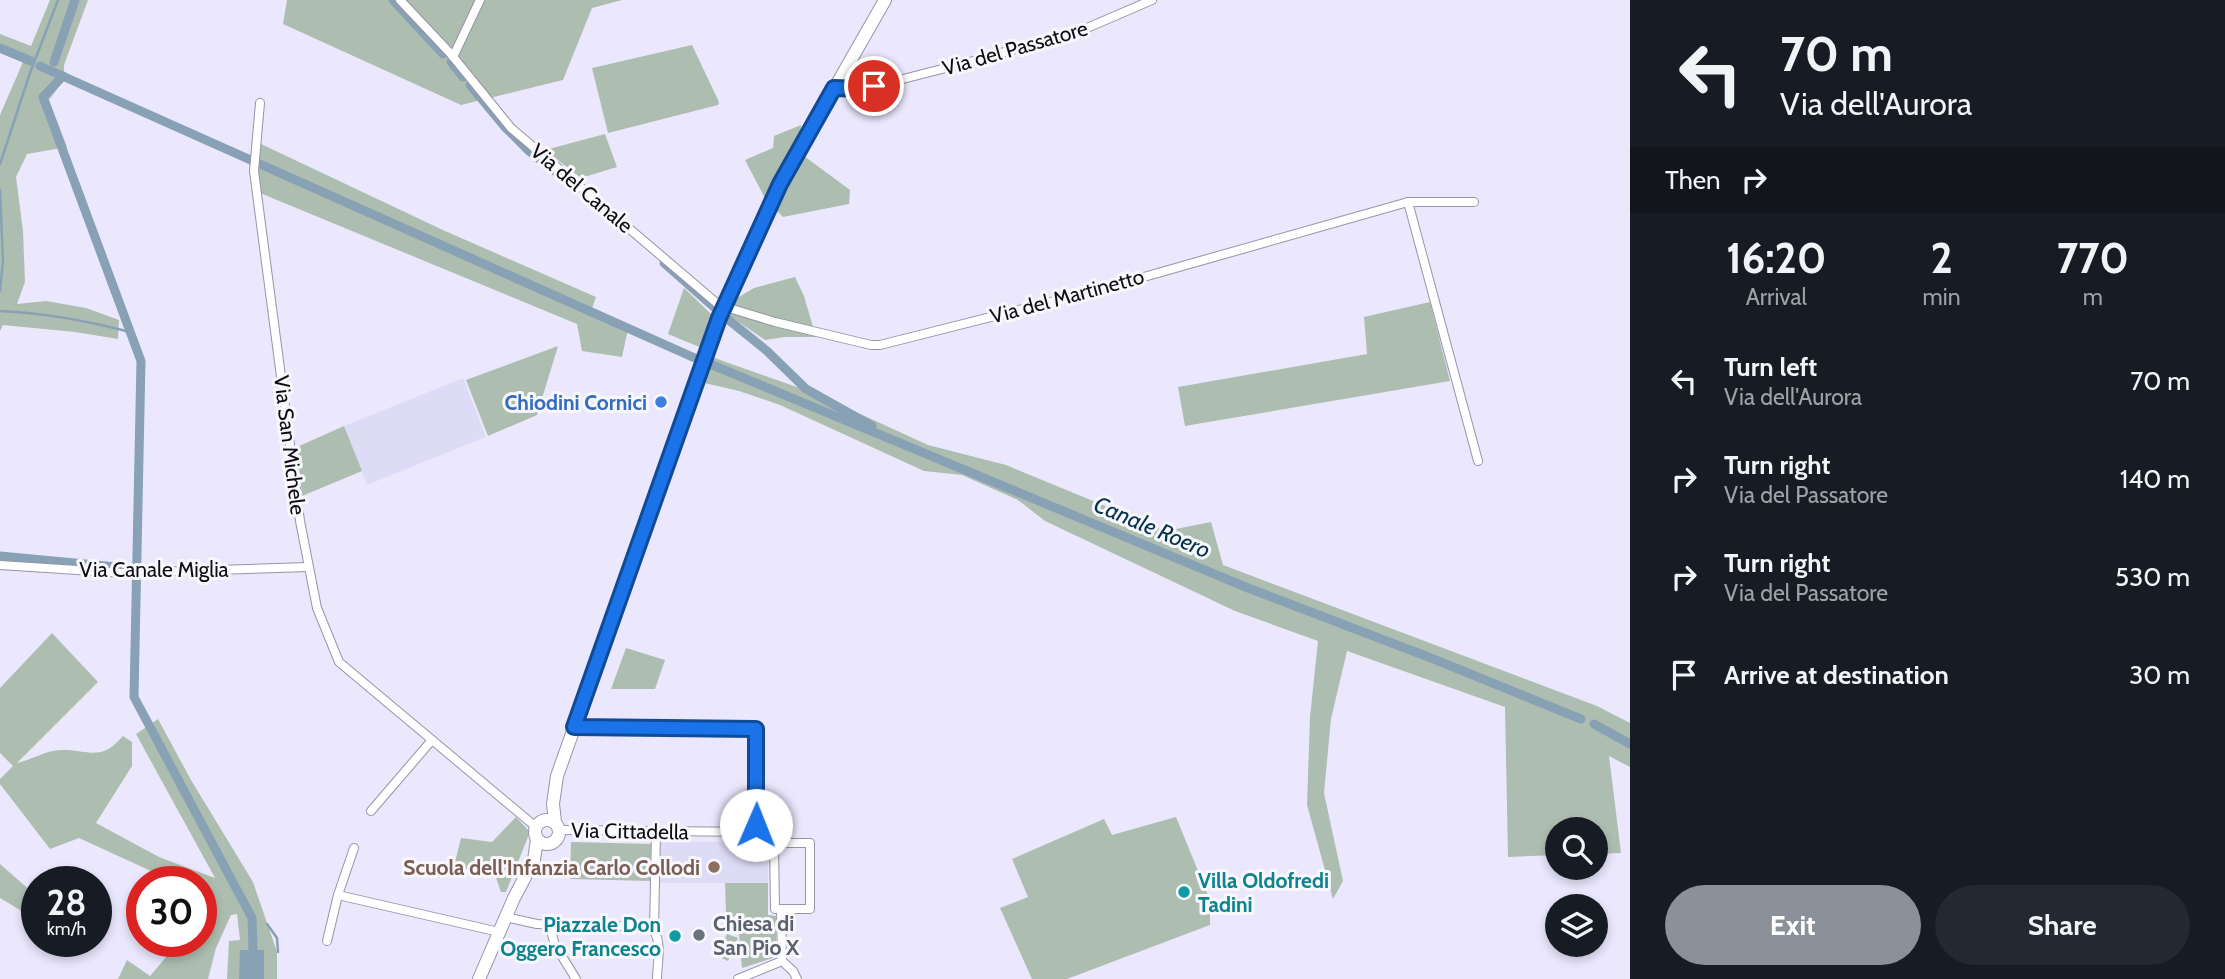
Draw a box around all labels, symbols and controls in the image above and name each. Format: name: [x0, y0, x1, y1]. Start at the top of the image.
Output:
street label: Via del Passatore: [940, 15, 1091, 81]
text: 70 m: [1780, 24, 1893, 83]
icon: left: [1665, 28, 1756, 119]
pin: [844, 56, 904, 116]
icon: arrive: [855, 67, 893, 105]
text: Via dell'Aurora: [1780, 84, 1972, 123]
street label: Via del Canale: [526, 138, 638, 238]
icon: right: [1735, 161, 1773, 199]
text: Then: [1665, 164, 1721, 196]
text: 16:20: [1726, 232, 1826, 284]
text: 2: [1930, 232, 1953, 284]
text: 770: [2057, 232, 2129, 284]
street label: Via del Martinetto: [987, 263, 1147, 329]
text: Arrival: [1746, 283, 1807, 311]
text: min: [1923, 283, 1961, 311]
text: m: [2083, 283, 2103, 311]
text: Turn left: [1724, 351, 1817, 383]
icon: left: [1665, 362, 1703, 400]
text: 70 m: [2130, 365, 2190, 397]
street label: Via San Michele: [269, 374, 311, 516]
text: Via dell'Aurora: [1724, 383, 1862, 411]
place label: Chiodini Cornici: [505, 390, 647, 415]
marker: Chiodini Cornici: [653, 394, 669, 410]
text: Turn right: [1724, 449, 1830, 481]
icon: right: [1665, 460, 1703, 498]
text: 140 m: [2120, 463, 2190, 495]
text: Via del Passatore: [1724, 481, 1888, 509]
water label: Canale Roero: [1090, 490, 1214, 564]
text: Turn right: [1724, 547, 1830, 579]
street label: Via Canale Miglia: [79, 557, 229, 582]
icon: right: [1665, 558, 1703, 596]
text: 530 m: [2115, 561, 2190, 593]
text: Via del Passatore: [1724, 579, 1888, 607]
icon: arrive: [1665, 656, 1703, 694]
text: Arrive at destination: [1724, 659, 1949, 691]
text: 30 m: [2129, 659, 2190, 691]
position arrow: [719, 788, 793, 862]
street label: Via Cittadella: [571, 817, 689, 845]
map controls: [1545, 817, 1608, 957]
button: search: [1545, 817, 1608, 880]
place label: Scuola dell'Infanzia Carlo Collodi: [403, 855, 700, 880]
marker: Scuola dell'Infanzia Carlo Collodi: [706, 859, 722, 875]
speed limit sign: 30: [126, 866, 217, 957]
place label: Villa Oldofredi Tadini: [1198, 868, 1329, 917]
text: 28: [47, 881, 86, 924]
marker: Villa Oldofredi Tadini: [1176, 884, 1192, 900]
button: Exit: [1665, 885, 1921, 965]
button: Share: [1935, 885, 2190, 965]
button: layers: [1545, 894, 1608, 957]
place label: Chiesa di San Pio X: [713, 911, 800, 960]
place label: Piazzale Don Oggero Francesco: [500, 912, 661, 961]
text: km/h: [47, 918, 86, 940]
marker: Chiesa di San Pio X: [691, 927, 707, 943]
marker: Piazzale Don Oggero Francesco: [667, 928, 683, 944]

